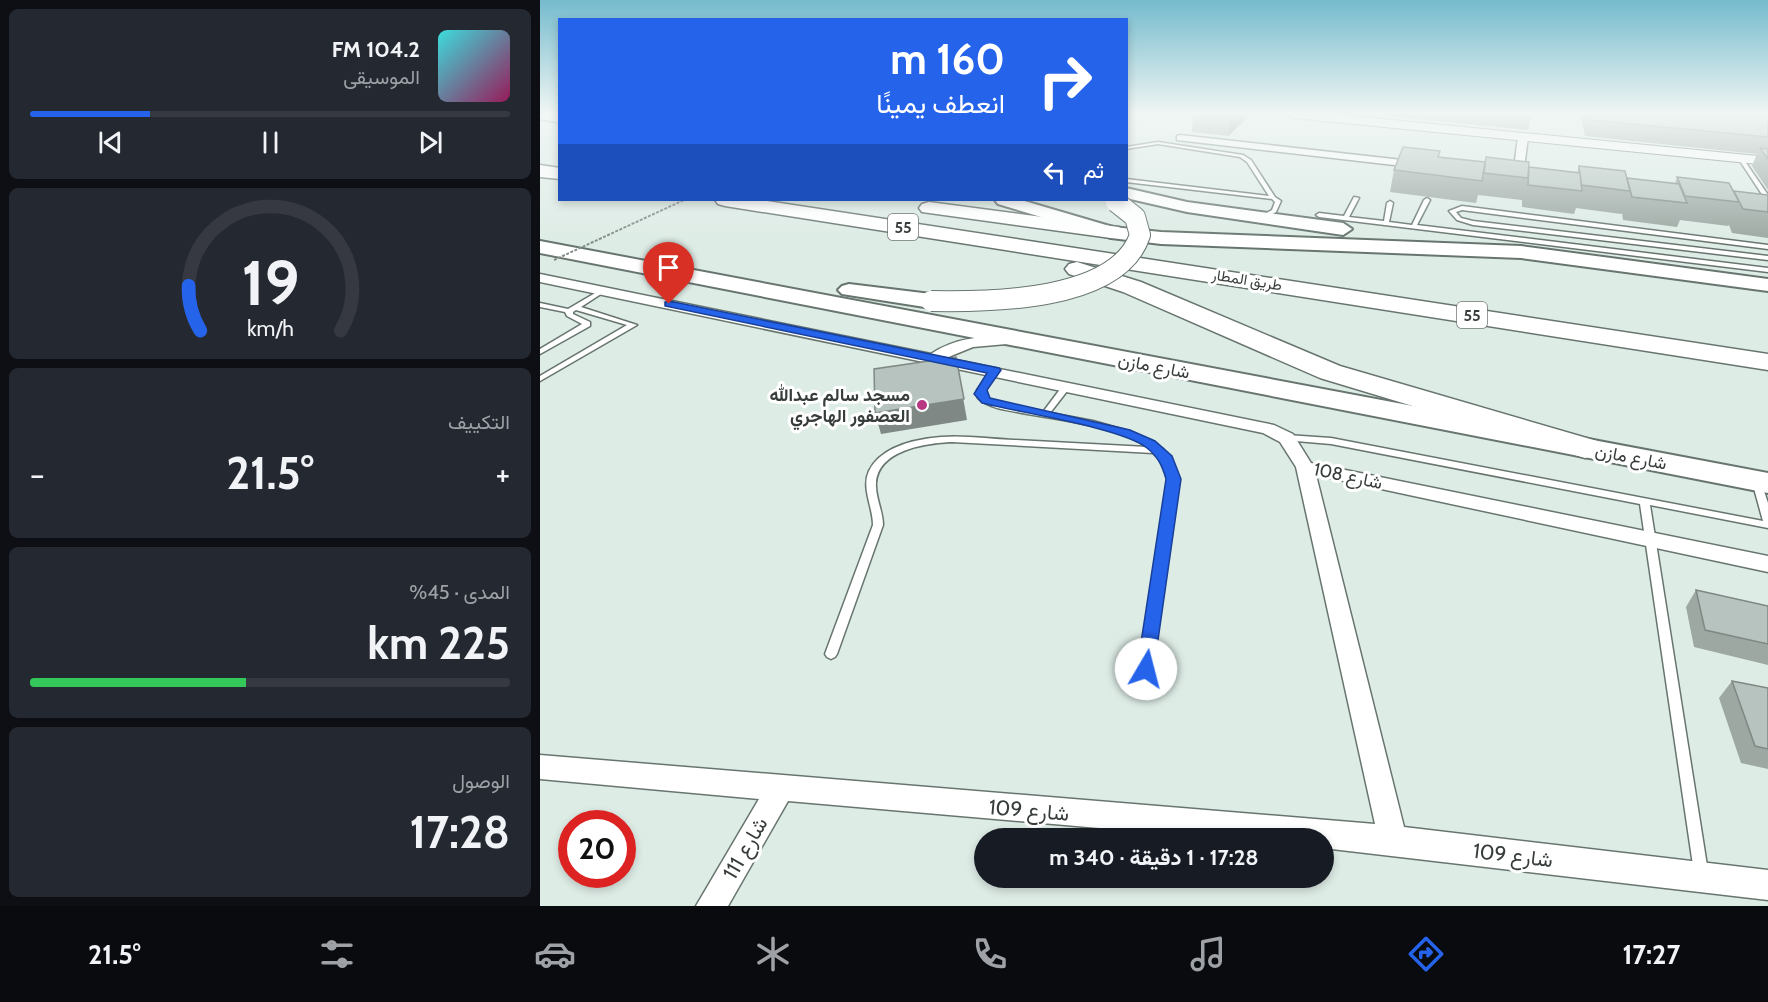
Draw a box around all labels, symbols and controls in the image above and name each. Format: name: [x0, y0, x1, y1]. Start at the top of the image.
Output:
text: 160 m: [890, 33, 1005, 85]
text: 104.2 FM: [332, 36, 420, 63]
icon: right: [1026, 42, 1104, 120]
text: الموسيقى: [343, 65, 420, 89]
text: انعطف يمينًا: [876, 87, 1005, 120]
icon: previous: [94, 126, 127, 159]
icon: pause: [254, 126, 287, 159]
icon: next: [414, 126, 447, 159]
icon: left: [1038, 156, 1071, 189]
text: ثم: [1083, 157, 1104, 184]
road number: 55: [888, 214, 918, 240]
pin: [643, 242, 694, 304]
text: 19: [241, 245, 299, 321]
icon: arrive: [652, 251, 685, 284]
street label: طريق المطار: [1210, 265, 1284, 295]
road number: 55: [1457, 302, 1487, 328]
text: km/h: [247, 315, 293, 341]
street label: شارع مازن: [1116, 348, 1192, 385]
place label: مسجد سالم عبدالله العصفور الهاجري: [769, 384, 910, 431]
marker: مسجد سالم عبدالله العصفور الهاجري: [915, 398, 929, 412]
text: التكييف: [448, 410, 510, 434]
street label: شارع مازن: [1593, 439, 1669, 476]
text: 21.5°: [226, 446, 314, 500]
text: −: [30, 454, 45, 494]
text: +: [495, 454, 510, 494]
street label: شارع 108: [1311, 458, 1384, 495]
text: المدى · 45%: [409, 580, 510, 604]
text: 225 km: [367, 616, 510, 670]
position arrow: [1114, 637, 1178, 701]
text: الوصول: [452, 769, 510, 793]
street label: شارع 109: [988, 794, 1070, 828]
text: 17:28: [409, 805, 510, 859]
speed limit sign: 20: [558, 810, 636, 888]
street label: شارع 111: [717, 813, 774, 884]
street label: شارع 109: [1471, 838, 1554, 874]
text: 17:28 · 1 دقيقة · 340 m: [1049, 844, 1259, 871]
icon: filters: [316, 933, 358, 975]
icon: car: [534, 933, 576, 975]
icon: climate: [752, 933, 794, 975]
icon: phone: [969, 933, 1011, 975]
icon: music: [1187, 933, 1229, 975]
icon: directions: [1405, 933, 1447, 975]
text: 21.5°: [88, 938, 140, 971]
text: 17:27: [1622, 938, 1680, 971]

